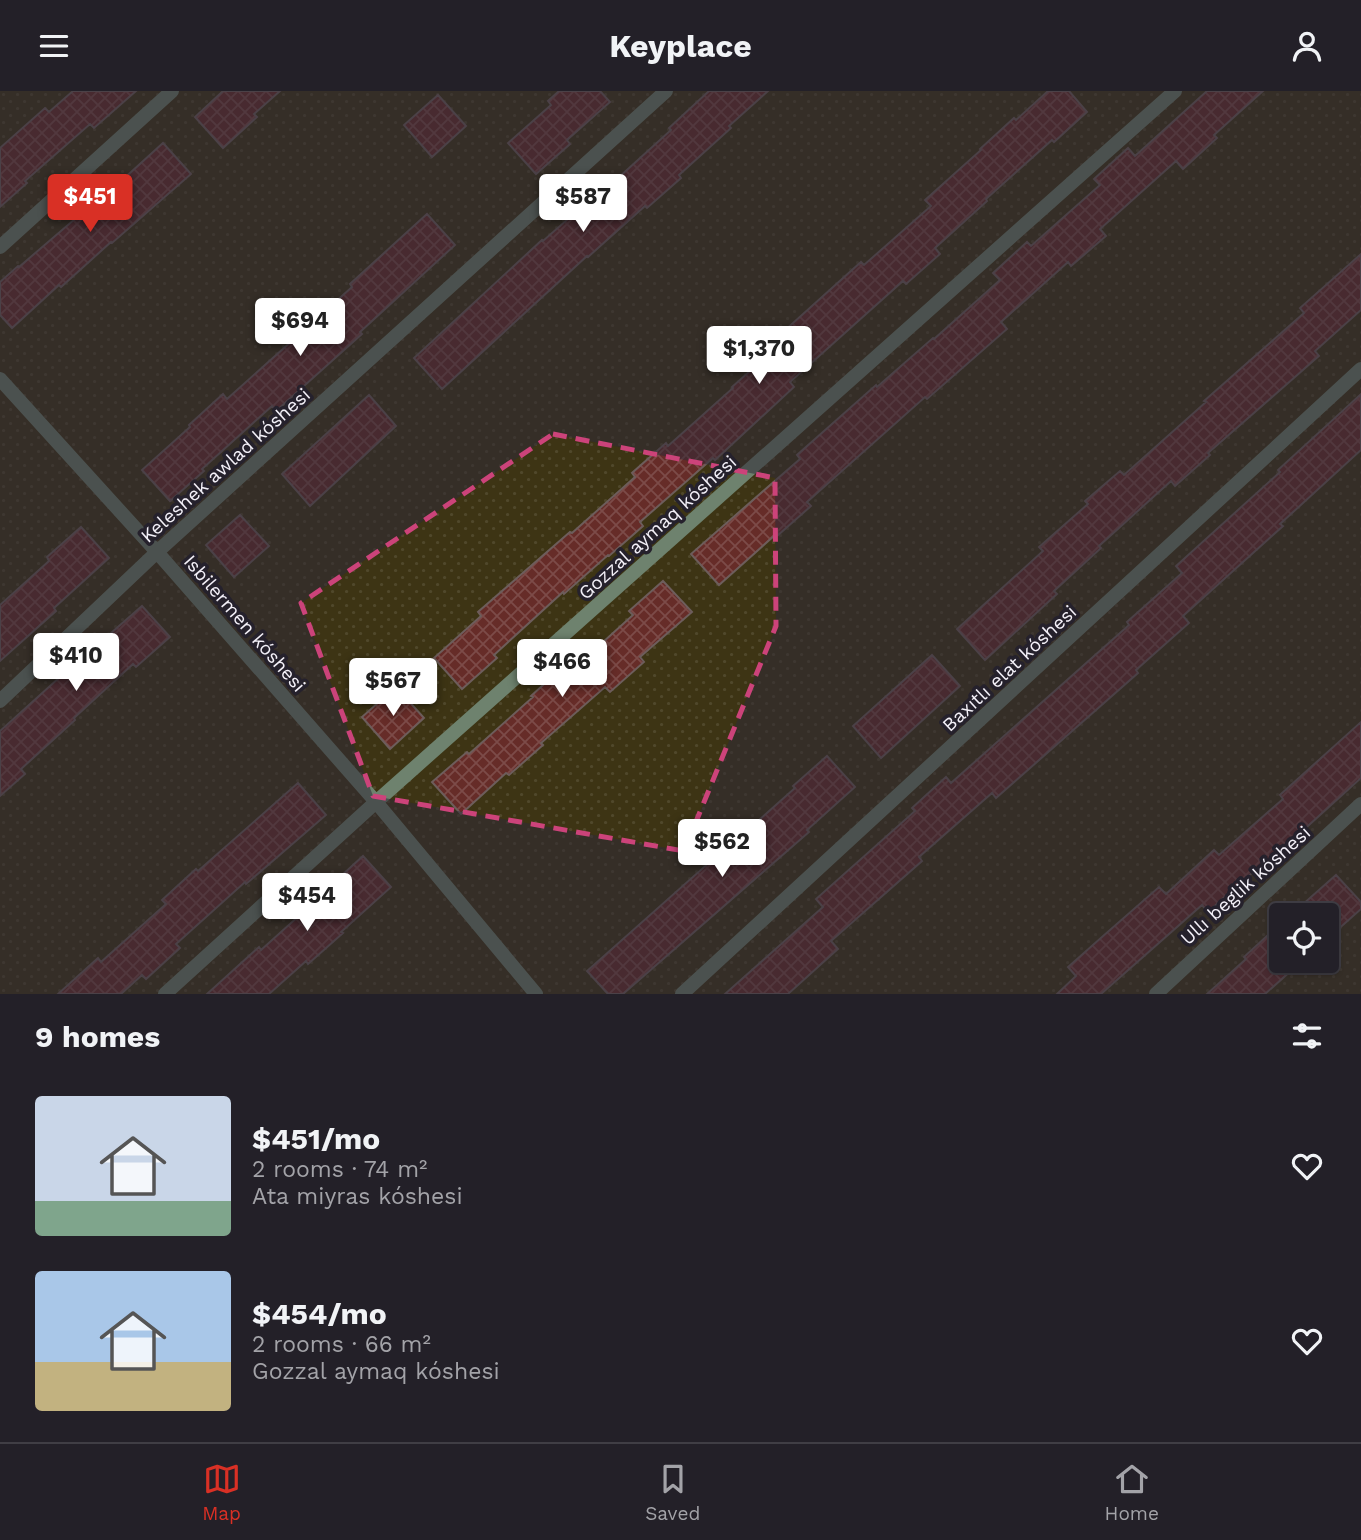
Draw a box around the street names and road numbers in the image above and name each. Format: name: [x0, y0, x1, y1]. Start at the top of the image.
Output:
street label: Keleshek awlad kóshesi: [136, 383, 315, 548]
street label: Gozzal aymaq kóshesi: [574, 450, 741, 604]
street label: Isbilermen kóshesi: [179, 550, 310, 697]
street label: Baxıtlı elat kóshesi: [938, 600, 1081, 736]
street label: Ullı beglik kóshesi: [1176, 821, 1315, 950]

